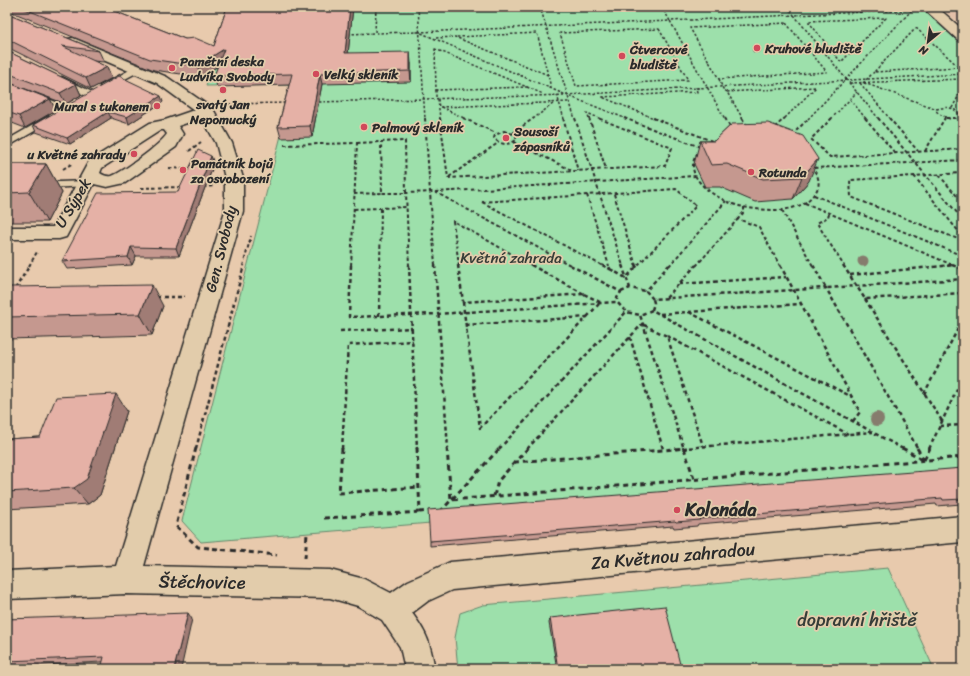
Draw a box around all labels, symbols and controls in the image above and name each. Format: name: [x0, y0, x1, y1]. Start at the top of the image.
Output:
north arrow: [908, 22, 948, 62]
place label: Kruhové bludiště: [764, 37, 863, 60]
place label: Čtvercové bludiště: [629, 38, 688, 76]
text: N: [915, 40, 932, 61]
marker: Kruhové bludiště: [752, 43, 762, 53]
place label: Pamětní deska Ludvíka Svobody: [180, 50, 275, 88]
marker: Čtvercové bludiště: [617, 51, 627, 61]
marker: Pamětní deska Ludvíka Svobody: [167, 63, 177, 73]
place label: Velký skleník: [324, 63, 399, 86]
marker: Velký skleník: [311, 69, 321, 79]
marker: svatý Jan Nepomucký: [218, 85, 228, 95]
place label: svatý Jan Nepomucký: [189, 93, 257, 131]
place label: Mural s tukanem: [53, 95, 149, 118]
marker: Mural s tukanem: [152, 101, 162, 111]
place label: Palmový skleník: [372, 116, 465, 139]
place label: Sousoší zápasníků: [513, 120, 571, 158]
marker: Palmový skleník: [359, 122, 369, 132]
marker: Sousoší zápasníků: [501, 133, 511, 143]
place label: u Květné zahrady: [27, 143, 127, 166]
marker: u Květné zahrady: [129, 149, 139, 159]
place label: Památník bojů za osvobození: [190, 152, 274, 190]
place label: Rotunda: [758, 161, 807, 184]
marker: Památník bojů za osvobození: [178, 165, 188, 175]
marker: Rotunda: [746, 167, 756, 177]
street label: U Sýpek: [48, 173, 98, 233]
street label: Gen. Svobody: [198, 203, 244, 295]
park label: Květná zahrada: [460, 245, 562, 271]
place label: Kolonáda: [684, 494, 758, 526]
marker: Kolonáda: [672, 505, 682, 515]
street label: Za Květnou zahradou: [589, 533, 757, 579]
street label: Štěchovice: [158, 565, 246, 599]
park label: dopravní hřiště: [797, 604, 918, 636]

